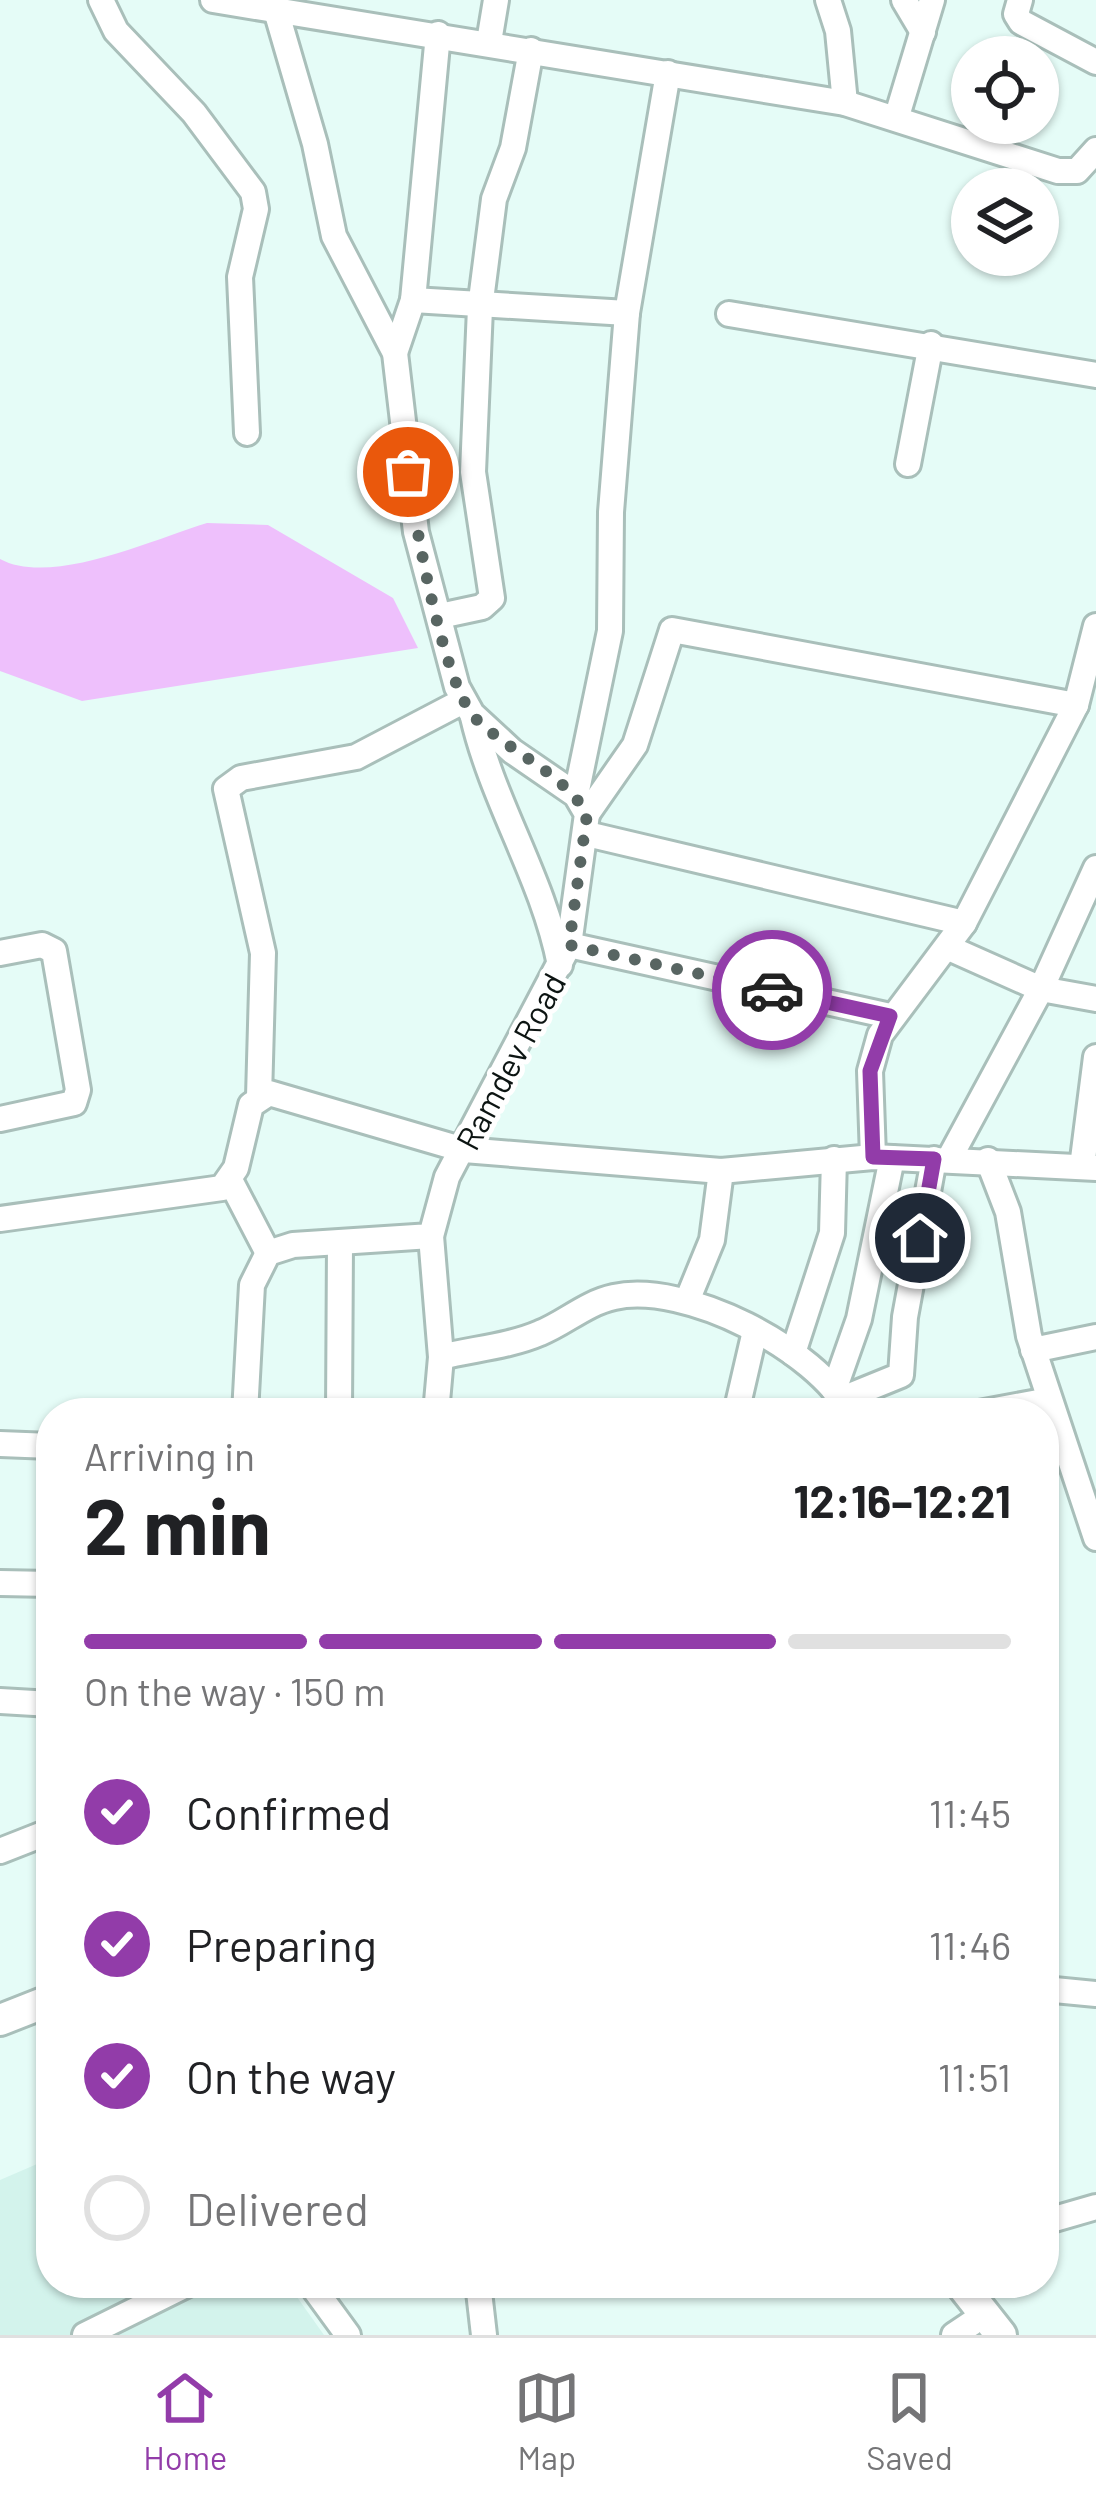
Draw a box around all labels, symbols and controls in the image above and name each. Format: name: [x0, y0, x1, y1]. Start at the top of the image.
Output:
map controls: [951, 36, 1059, 276]
button: locate: [951, 36, 1059, 144]
button: layers: [951, 168, 1059, 276]
pin: [357, 421, 459, 523]
icon: bag: [375, 439, 441, 505]
courier: [712, 930, 832, 1050]
icon: car: [739, 957, 805, 1023]
street label: Ramdev Road: [447, 966, 573, 1156]
pin: [869, 1187, 971, 1289]
icon: home: [887, 1205, 953, 1271]
text: Arriving in: [84, 1432, 255, 1479]
text: 12:16–12:21: [794, 1473, 1011, 1527]
text: 2 min: [84, 1477, 271, 1571]
text: On the way · 150 m: [84, 1667, 386, 1714]
icon: check: [84, 1779, 150, 1845]
text: Confirmed: [186, 1785, 391, 1839]
text: 11:45: [929, 1789, 1011, 1836]
icon: check: [84, 1911, 150, 1977]
text: Preparing: [186, 1917, 377, 1971]
text: 11:46: [929, 1921, 1011, 1968]
icon: check: [84, 2043, 150, 2109]
text: On the way: [186, 2049, 396, 2103]
text: 11:51: [938, 2053, 1011, 2100]
text: Delivered: [186, 2181, 369, 2235]
tab: Home: [143, 2365, 227, 2477]
tab: Map: [514, 2365, 580, 2477]
tab: Saved: [866, 2365, 953, 2477]

